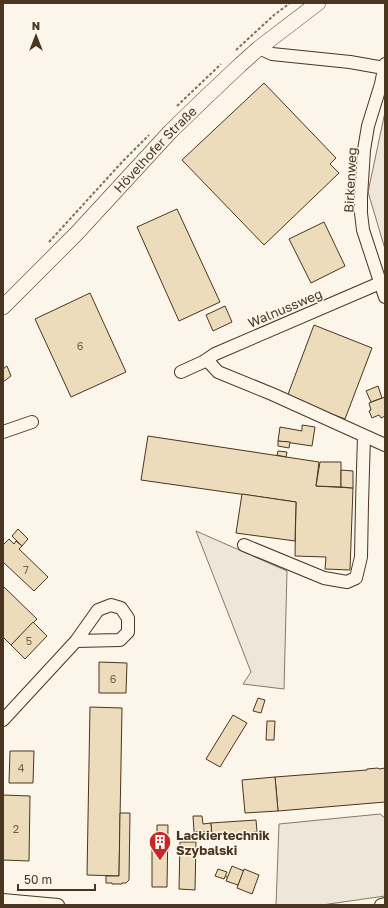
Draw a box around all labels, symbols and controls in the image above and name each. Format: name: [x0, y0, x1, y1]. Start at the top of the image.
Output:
north arrow: [16, 16, 56, 56]
text: N: [32, 19, 40, 32]
street label: Hövelhofer Straße: [110, 103, 200, 196]
street label: Birkenweg: [340, 147, 360, 213]
street label: Walnussweg: [245, 285, 325, 331]
house number: 6: [77, 339, 84, 352]
house number: 7: [23, 563, 29, 576]
house number: 5: [26, 634, 32, 647]
house number: 6: [110, 672, 117, 685]
house number: 4: [18, 761, 25, 774]
house number: 2: [13, 822, 19, 835]
place label: Lackiertechnik Szybalski: [176, 827, 270, 858]
building icon: Lackiertechnik Szybalski: [147, 829, 173, 862]
scale bar: [18, 866, 95, 892]
text: 50 m: [24, 872, 52, 887]

